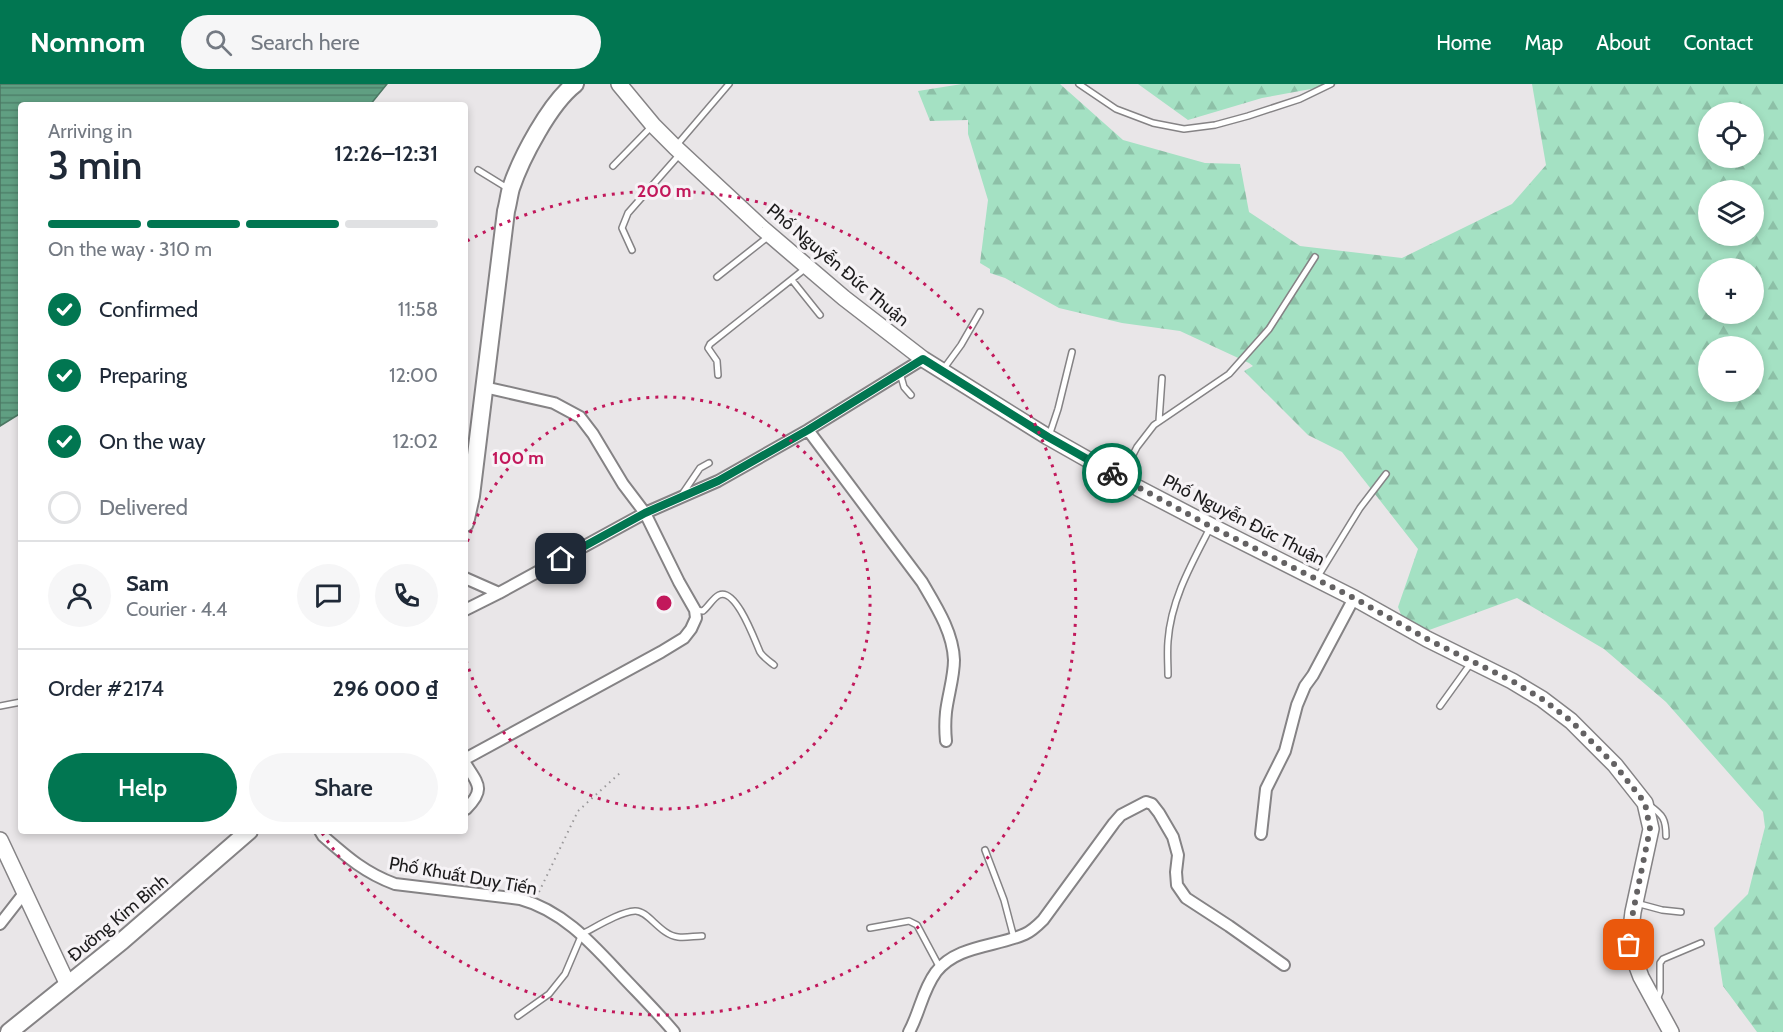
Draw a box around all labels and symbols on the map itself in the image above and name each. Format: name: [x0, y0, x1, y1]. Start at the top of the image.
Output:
text: 200 m: [637, 180, 691, 202]
street label: Phố Nguyễn Đức Thuận: [762, 199, 914, 331]
courier: [1082, 443, 1142, 503]
text: 100 m: [492, 447, 544, 469]
street label: Phố Nguyễn Đức Thuận: [1159, 470, 1329, 570]
pin: [535, 533, 586, 584]
centre of rings: [654, 593, 674, 613]
street label: Phố Khuất Duy Tiến: [387, 852, 539, 900]
street label: Đường Kim Bình: [63, 870, 173, 966]
pin: [1603, 919, 1654, 970]

